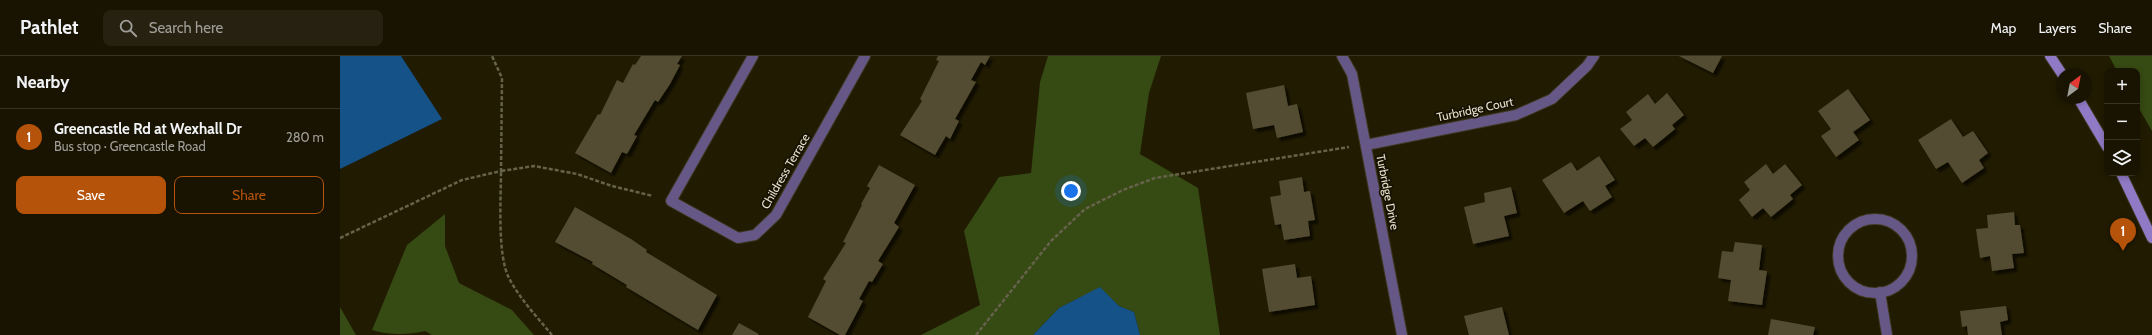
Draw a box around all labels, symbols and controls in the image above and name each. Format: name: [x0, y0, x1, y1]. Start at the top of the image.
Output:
search box: [103, 10, 383, 46]
text: Pathlet: [20, 16, 79, 39]
icon: search: [117, 17, 139, 39]
text: Search here: [149, 19, 223, 37]
text: Map: [1991, 19, 2016, 37]
text: Layers: [2038, 19, 2076, 37]
text: Share: [2098, 19, 2132, 37]
north arrow: [2056, 68, 2092, 104]
map controls: [2104, 68, 2140, 176]
button: +: [2104, 68, 2140, 104]
text: Nearby: [16, 72, 69, 92]
street label: Turbridge Court: [1435, 94, 1515, 124]
button: −: [2104, 104, 2140, 140]
text: Greencastle Rd at Wexhall Dr: [54, 120, 242, 138]
text: 1: [27, 129, 31, 145]
text: 280 m: [286, 129, 324, 145]
street label: Childress Terrace: [757, 131, 813, 211]
text: Bus stop · Greencastle Road: [54, 138, 206, 154]
button: layers: [2104, 140, 2140, 176]
street label: Turbridge Drive: [1373, 153, 1403, 231]
button: Save: [16, 176, 166, 214]
button: Share: [174, 176, 324, 214]
your location: [1061, 181, 1081, 201]
pin: 1: [2110, 218, 2136, 251]

